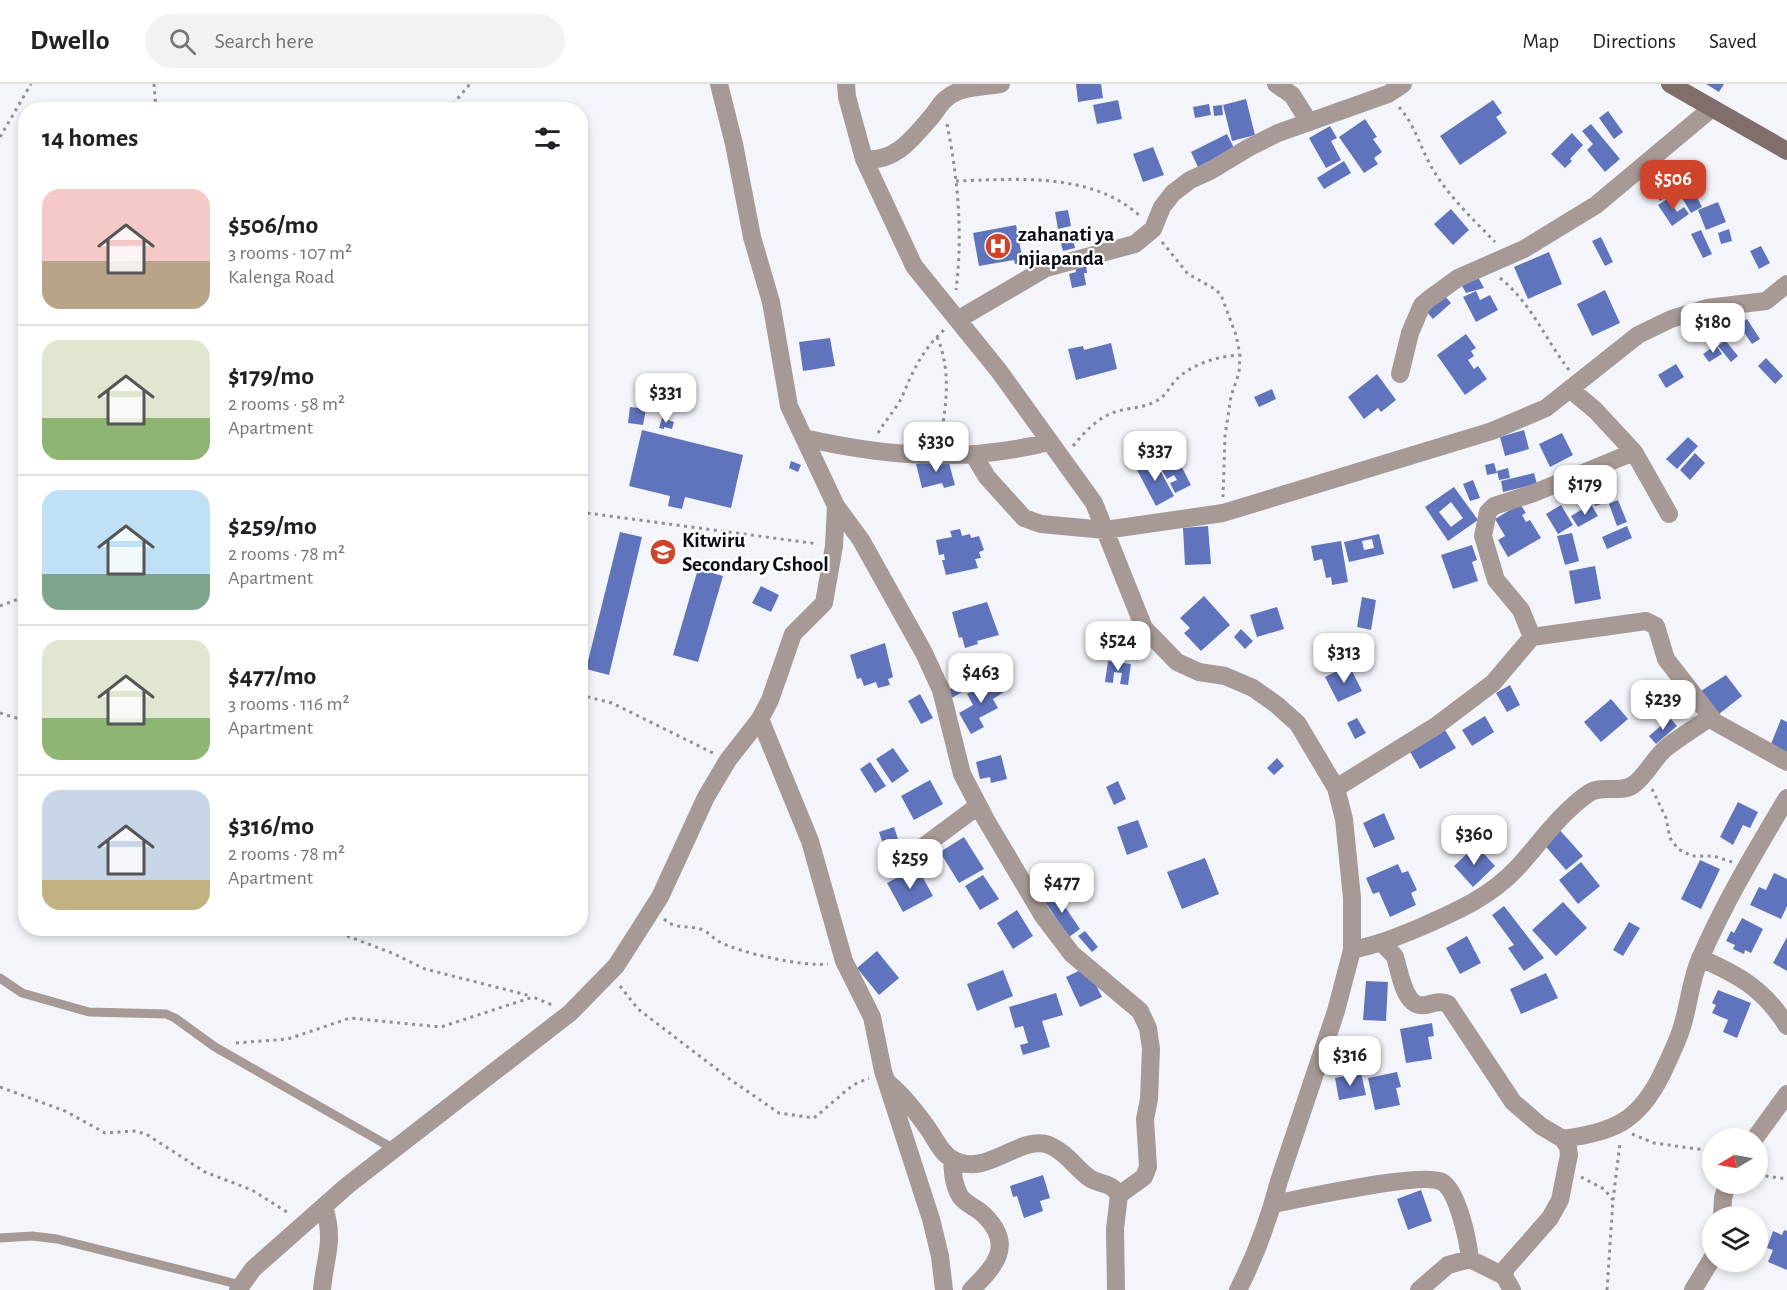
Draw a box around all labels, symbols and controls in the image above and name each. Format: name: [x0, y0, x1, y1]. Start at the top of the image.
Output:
search box: [145, 14, 565, 68]
icon: search: [166, 25, 199, 58]
text: Dwello: [30, 27, 109, 55]
text: Search here: [214, 30, 314, 52]
text: Map: [1523, 31, 1559, 52]
text: Directions: [1592, 31, 1676, 52]
text: Saved: [1709, 31, 1757, 52]
icon: filters: [531, 122, 564, 155]
text: 14 homes: [42, 125, 138, 151]
pin: $506: [1637, 160, 1709, 211]
text: $506: [1654, 169, 1692, 189]
text: $506/mo: [228, 212, 318, 238]
icon: home: [90, 213, 162, 285]
place label: zahanati ya njiapanda: [1018, 224, 1114, 269]
hospital icon: zahanati ya njiapanda: [983, 231, 1013, 261]
text: 3 rooms · 107 m²: [228, 243, 352, 263]
text: Kalenga Road: [228, 267, 334, 287]
pin: $180: [1677, 303, 1749, 354]
text: $180: [1695, 312, 1731, 332]
text: $179/mo: [228, 363, 314, 389]
icon: home: [90, 364, 162, 436]
pin: $331: [630, 373, 702, 424]
text: $331: [649, 382, 683, 402]
text: 2 rooms · 58 m²: [228, 394, 345, 414]
text: Apartment: [228, 418, 313, 438]
pin: $330: [900, 422, 972, 473]
text: $330: [918, 431, 954, 451]
pin: $337: [1119, 431, 1191, 482]
text: $337: [1138, 440, 1172, 460]
pin: $179: [1549, 465, 1621, 516]
text: $179: [1568, 474, 1602, 494]
text: $259/mo: [228, 513, 317, 539]
icon: home: [90, 514, 162, 586]
place label: Kitwiru Secondary Cshool: [682, 530, 829, 575]
school or university icon: Kitwiru Secondary Cshool: [648, 537, 678, 567]
text: 2 rooms · 78 m²: [228, 544, 345, 564]
text: Apartment: [228, 568, 313, 588]
pin: $524: [1082, 621, 1154, 672]
text: $524: [1099, 630, 1137, 650]
pin: $313: [1308, 633, 1380, 684]
text: $313: [1327, 642, 1361, 662]
pin: $463: [945, 653, 1017, 704]
text: $463: [962, 662, 1000, 682]
text: $477/mo: [228, 663, 316, 689]
icon: home: [90, 664, 162, 736]
pin: $239: [1627, 680, 1699, 731]
text: $239: [1645, 689, 1681, 709]
text: 3 rooms · 116 m²: [228, 694, 349, 714]
text: Apartment: [228, 718, 313, 738]
text: $316/mo: [228, 813, 314, 839]
icon: home: [90, 814, 162, 886]
pin: $360: [1438, 815, 1510, 866]
text: $360: [1455, 824, 1493, 844]
pin: $259: [874, 839, 946, 890]
text: 2 rooms · 78 m²: [228, 844, 345, 864]
text: $259: [892, 848, 928, 868]
pin: $477: [1026, 863, 1098, 914]
text: Apartment: [228, 868, 313, 888]
text: $477: [1044, 872, 1080, 892]
pin: $316: [1314, 1036, 1386, 1087]
text: $316: [1333, 1045, 1367, 1065]
north arrow: [1702, 1128, 1768, 1194]
map controls: [1702, 1128, 1768, 1272]
button: layers: [1702, 1206, 1768, 1272]

